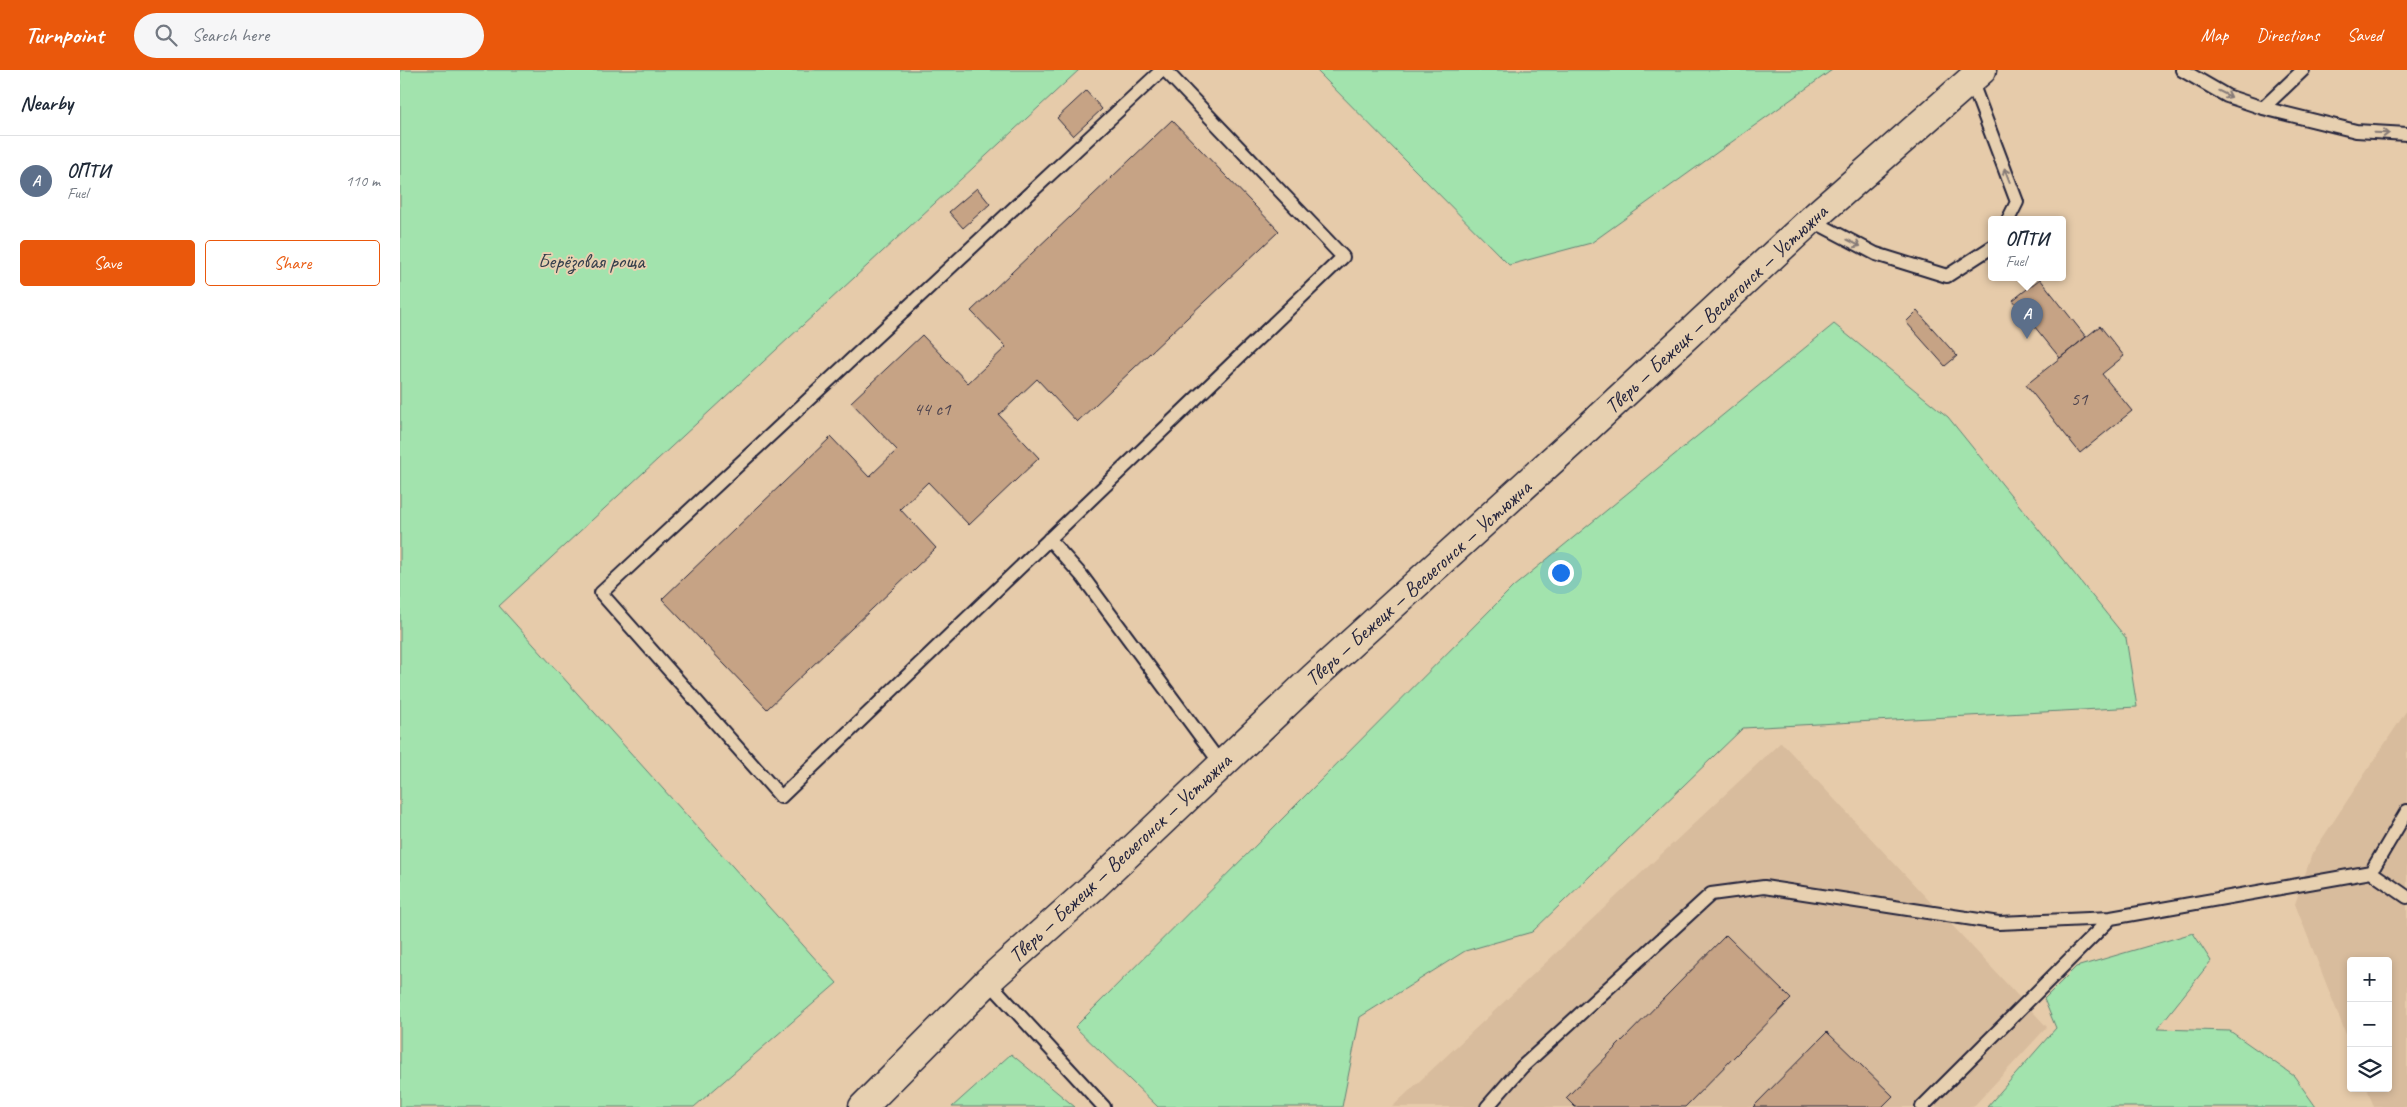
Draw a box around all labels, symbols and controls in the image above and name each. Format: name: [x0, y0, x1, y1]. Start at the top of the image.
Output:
search box: [134, 13, 484, 58]
text: Turnpoint: [25, 20, 104, 50]
icon: search: [152, 21, 180, 49]
text: Search here: [192, 23, 269, 47]
text: Map: [2201, 24, 2228, 46]
text: Directions: [2256, 24, 2319, 46]
text: Saved: [2347, 24, 2382, 46]
text: Nearby: [20, 90, 73, 116]
one-way arrow: [2217, 90, 2232, 99]
one-way arrow: [2373, 128, 2389, 137]
text: ОПТИ: [67, 159, 110, 183]
one-way arrow: [2002, 168, 2011, 184]
text: A: [32, 171, 40, 191]
text: 110 m: [346, 171, 380, 191]
text: Fuel: [67, 183, 88, 203]
street label: Тверь — Бежецк — Весьегонск — Устюжна: [1599, 198, 1834, 419]
popup: [1988, 216, 2066, 281]
text: ОПТИ: [2005, 227, 2049, 251]
one-way arrow: [1847, 238, 1862, 248]
button: Save: [20, 240, 195, 286]
button: Share: [205, 240, 380, 286]
park label: Берёзовая роща: [538, 248, 646, 275]
text: Fuel: [2005, 251, 2026, 271]
pin: A: [2011, 298, 2043, 339]
house number: 51: [2070, 387, 2089, 411]
house number: 44 с1: [914, 397, 952, 421]
street label: Тверь — Бежецк — Весьегонск — Устюжна: [1300, 473, 1538, 691]
your location: [1548, 560, 1574, 586]
street label: Тверь — Бежецк — Весьегонск — Устюжна: [1003, 747, 1238, 968]
map controls: [2347, 957, 2392, 1092]
button: +: [2347, 957, 2392, 1002]
button: −: [2347, 1002, 2392, 1047]
button: layers: [2347, 1047, 2392, 1092]

